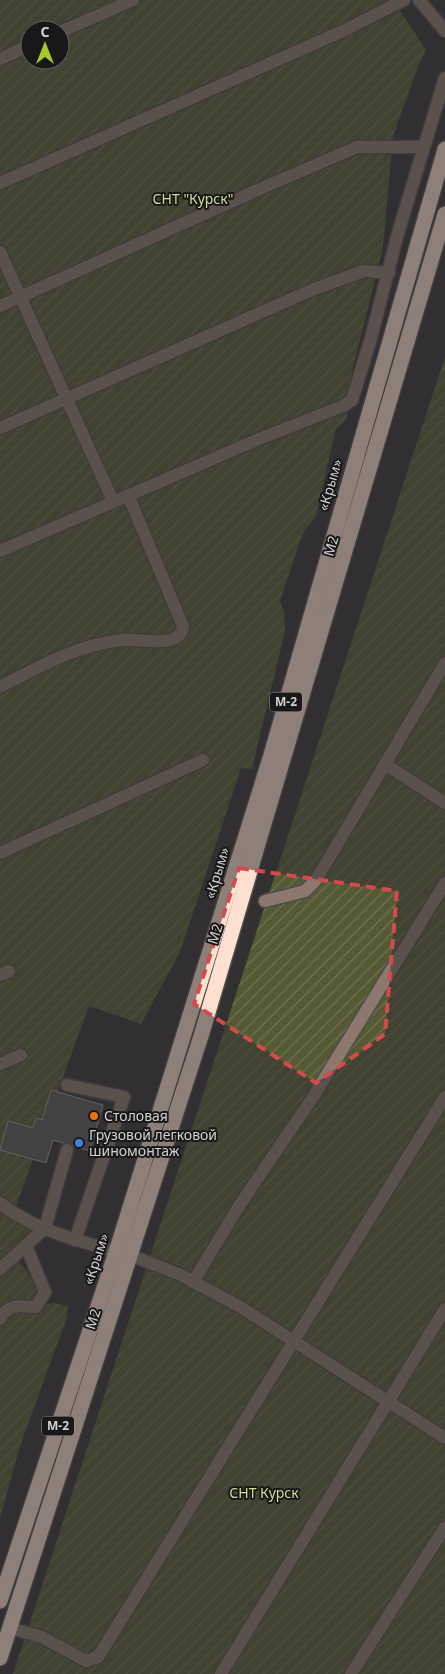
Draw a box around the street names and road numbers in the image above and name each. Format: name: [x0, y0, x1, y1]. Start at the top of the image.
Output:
street label: «Крым»: [313, 457, 346, 513]
street label: М2: [319, 533, 343, 558]
road number: М-2: [270, 692, 302, 712]
street label: «Крым»: [200, 845, 233, 901]
street label: М2: [202, 921, 227, 947]
street label: «Крым»: [78, 1231, 113, 1287]
street label: М2: [80, 1306, 105, 1332]
road number: М-2: [42, 1416, 74, 1435]

